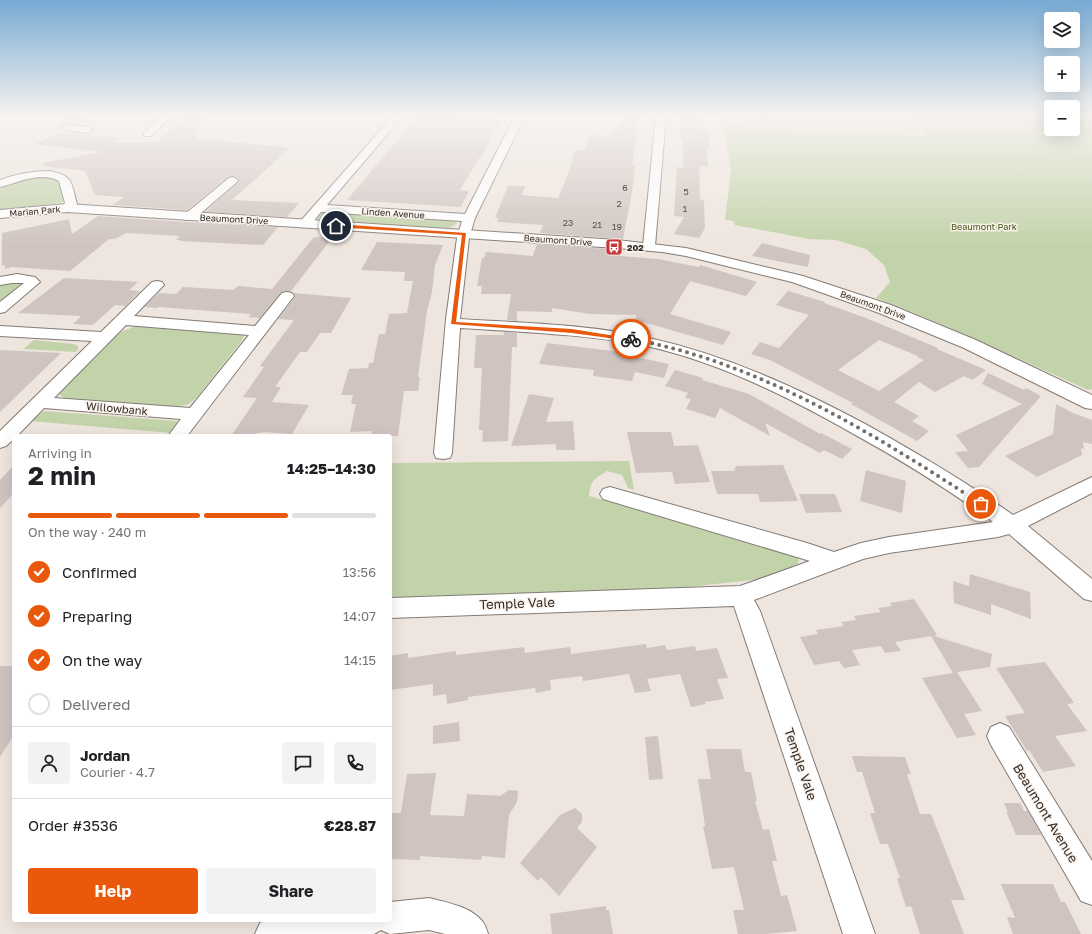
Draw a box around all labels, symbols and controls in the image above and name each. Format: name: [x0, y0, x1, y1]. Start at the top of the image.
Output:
map controls: [1044, 12, 1080, 136]
button: layers: [1044, 12, 1080, 48]
button: +: [1044, 56, 1080, 92]
button: −: [1044, 100, 1080, 136]
house number: 6: [622, 182, 628, 193]
house number: 5: [683, 186, 689, 197]
house number: 2: [616, 198, 622, 209]
street label: Marian Park: [9, 203, 61, 219]
house number: 1: [683, 203, 688, 214]
street label: Linden Avenue: [361, 205, 425, 221]
pin: [319, 209, 353, 243]
street label: Beaumont Drive: [199, 212, 269, 226]
icon: home: [325, 215, 347, 237]
house number: 23: [563, 217, 573, 228]
house number: 21: [592, 219, 602, 230]
house number: 19: [612, 221, 622, 232]
park label: Beaumont Park: [951, 221, 1017, 232]
street label: Beaumont Drive: [523, 232, 593, 248]
bus stop icon: 202: [604, 237, 624, 257]
place label: 202: [627, 242, 644, 253]
street label: Beaumont Drive: [839, 288, 907, 322]
courier: [611, 319, 651, 359]
icon: bike: [620, 328, 642, 350]
street label: Willowbank: [86, 399, 148, 417]
text: Arriving in: [28, 445, 92, 461]
text: 14:25–14:30: [287, 459, 376, 477]
text: 2 min: [28, 460, 96, 491]
pin: [964, 487, 998, 521]
icon: bag: [970, 493, 992, 515]
text: On the way · 240 m: [28, 524, 146, 540]
icon: check: [28, 561, 50, 583]
text: Confirmed: [62, 563, 137, 581]
text: 13:56: [343, 564, 376, 580]
street label: Temple Vale: [479, 594, 555, 612]
icon: check: [28, 605, 50, 627]
text: Preparing: [62, 607, 132, 625]
text: 14:07: [343, 608, 376, 624]
icon: check: [28, 649, 50, 671]
text: On the way: [62, 651, 142, 669]
text: 14:15: [344, 652, 376, 668]
text: Delivered: [62, 695, 130, 713]
street label: Temple Vale: [781, 726, 821, 802]
button: person: [28, 742, 70, 784]
button: chat: [282, 742, 324, 784]
button: phone: [334, 742, 376, 784]
text: Jordan: [80, 746, 130, 764]
street label: Beaumont Avenue: [1010, 760, 1082, 866]
text: Courier · 4.7: [80, 764, 155, 780]
text: Order #3536: [28, 816, 118, 834]
text: €28.87: [324, 816, 376, 834]
button: Help: [28, 868, 198, 914]
button: Share: [206, 868, 376, 914]

